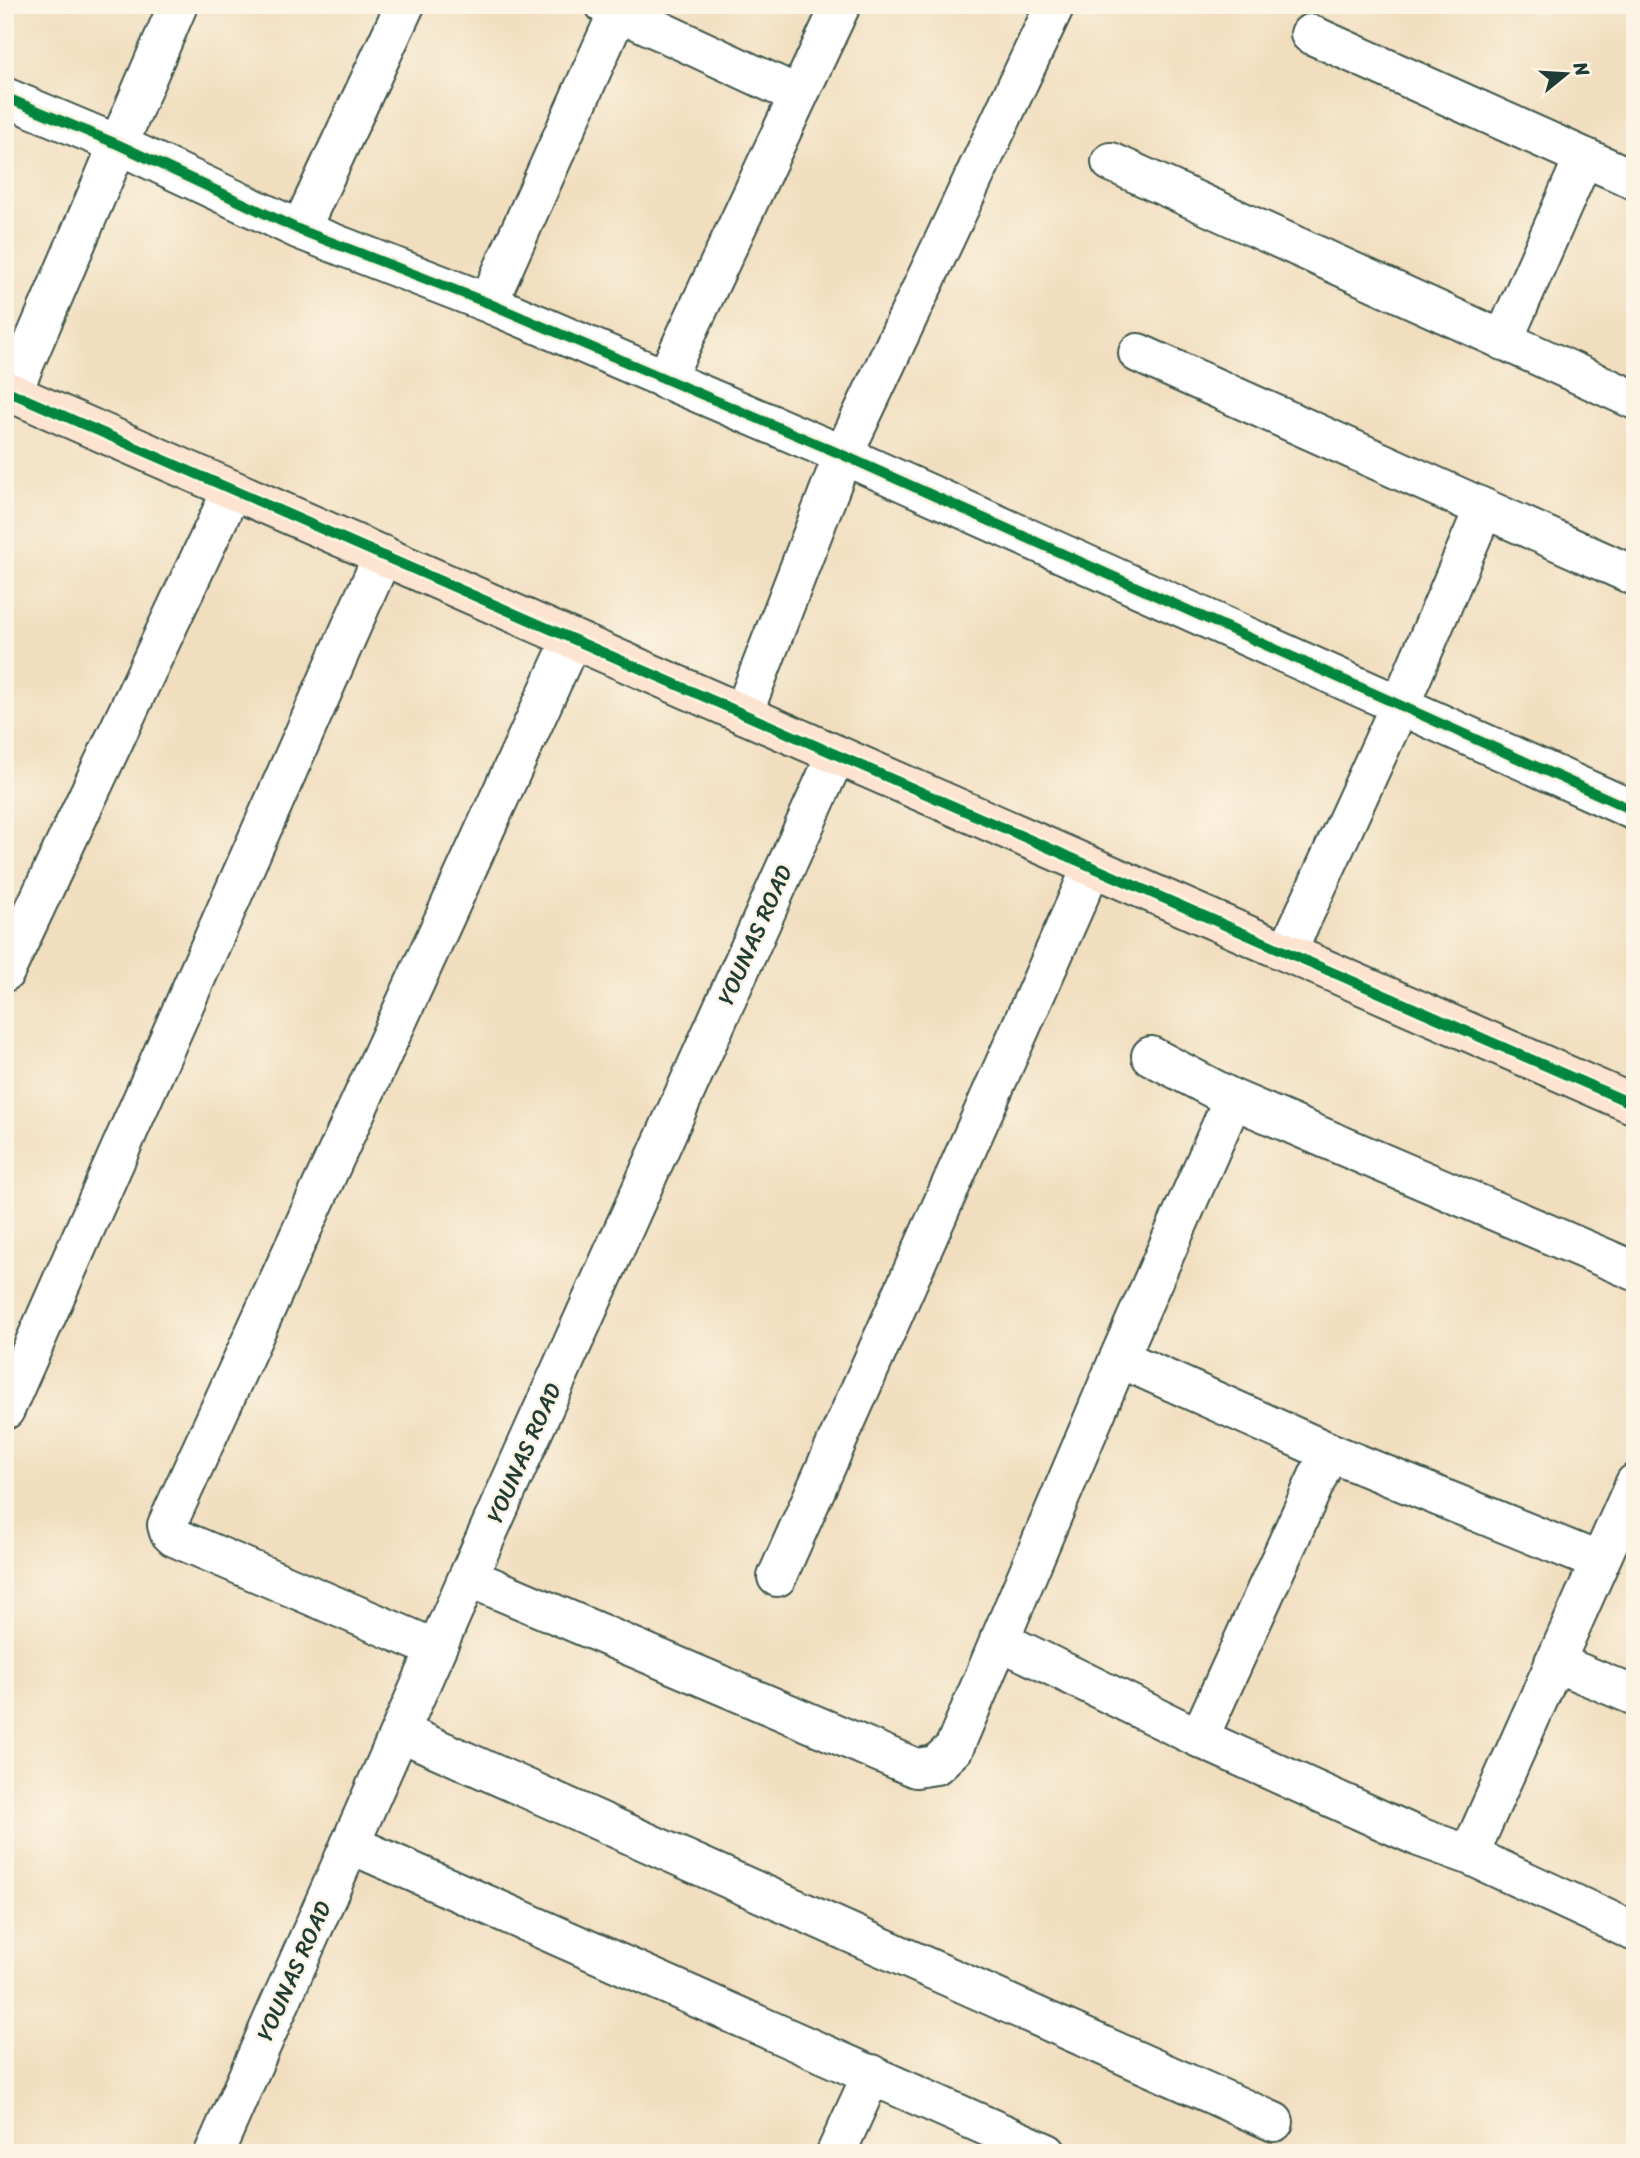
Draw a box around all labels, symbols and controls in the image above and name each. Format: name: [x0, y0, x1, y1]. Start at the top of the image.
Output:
north arrow: [1532, 38, 1602, 108]
text: N: [1564, 57, 1600, 81]
street label: YOUNAS ROAD: [706, 858, 804, 1012]
street label: YOUNAS ROAD: [475, 1376, 573, 1530]
street label: YOUNAS ROAD: [245, 1894, 343, 2048]

